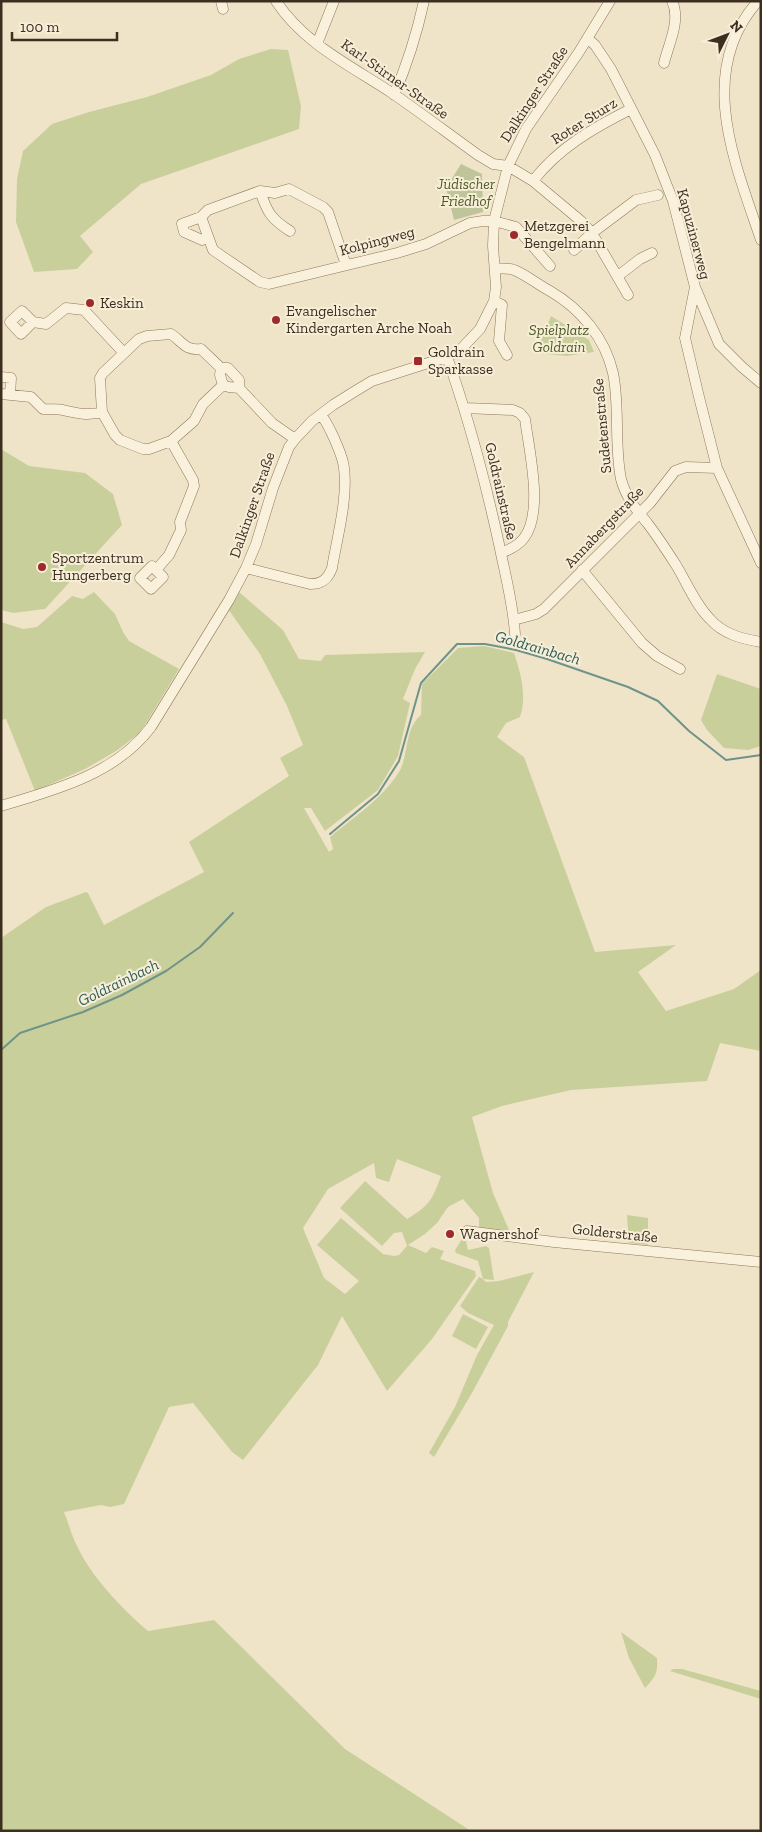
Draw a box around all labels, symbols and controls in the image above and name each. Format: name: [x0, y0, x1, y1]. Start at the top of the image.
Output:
scale bar: [12, 10, 118, 42]
north arrow: [702, 10, 752, 60]
text: N: [726, 17, 746, 37]
text: 100 m: [20, 18, 59, 36]
street label: Karl-Stirner-Straße: [338, 35, 452, 123]
street label: Dalkinger Straße: [496, 43, 572, 145]
street label: Roter Sturz: [548, 94, 620, 148]
park label: Jüdischer Friedhof: [436, 175, 496, 210]
street label: Kapuzinerweg: [673, 187, 715, 281]
place label: Metzgerei Bengelmann: [524, 217, 606, 252]
street label: Kolpingweg: [338, 222, 416, 260]
marker: Metzgerei Bengelmann: [508, 229, 520, 241]
place label: Keskin: [100, 294, 144, 312]
marker: Keskin: [84, 297, 96, 309]
place label: Evangelischer Kindergarten Arche Noah: [286, 302, 452, 337]
marker: Evangelischer Kindergarten Arche Noah: [270, 314, 282, 326]
park label: Spielplatz Goldrain: [529, 321, 589, 356]
place label: Goldrain Sparkasse: [428, 343, 493, 378]
marker: Goldrain Sparkasse: [412, 355, 424, 367]
street label: Sudetenstraße: [589, 378, 615, 474]
street label: Goldrainstraße: [481, 441, 521, 541]
street label: Dalkinger Straße: [225, 450, 279, 560]
street label: Annabergstraße: [561, 483, 647, 571]
place label: Sportzentrum Hungerberg: [52, 549, 144, 584]
marker: Sportzentrum Hungerberg: [36, 561, 48, 573]
water label: Goldrainbach: [493, 626, 583, 669]
water label: Goldrainbach: [75, 955, 162, 1010]
street label: Golderstraße: [571, 1220, 659, 1246]
place label: Wagnershof: [460, 1225, 539, 1243]
marker: Wagnershof: [444, 1228, 456, 1240]

